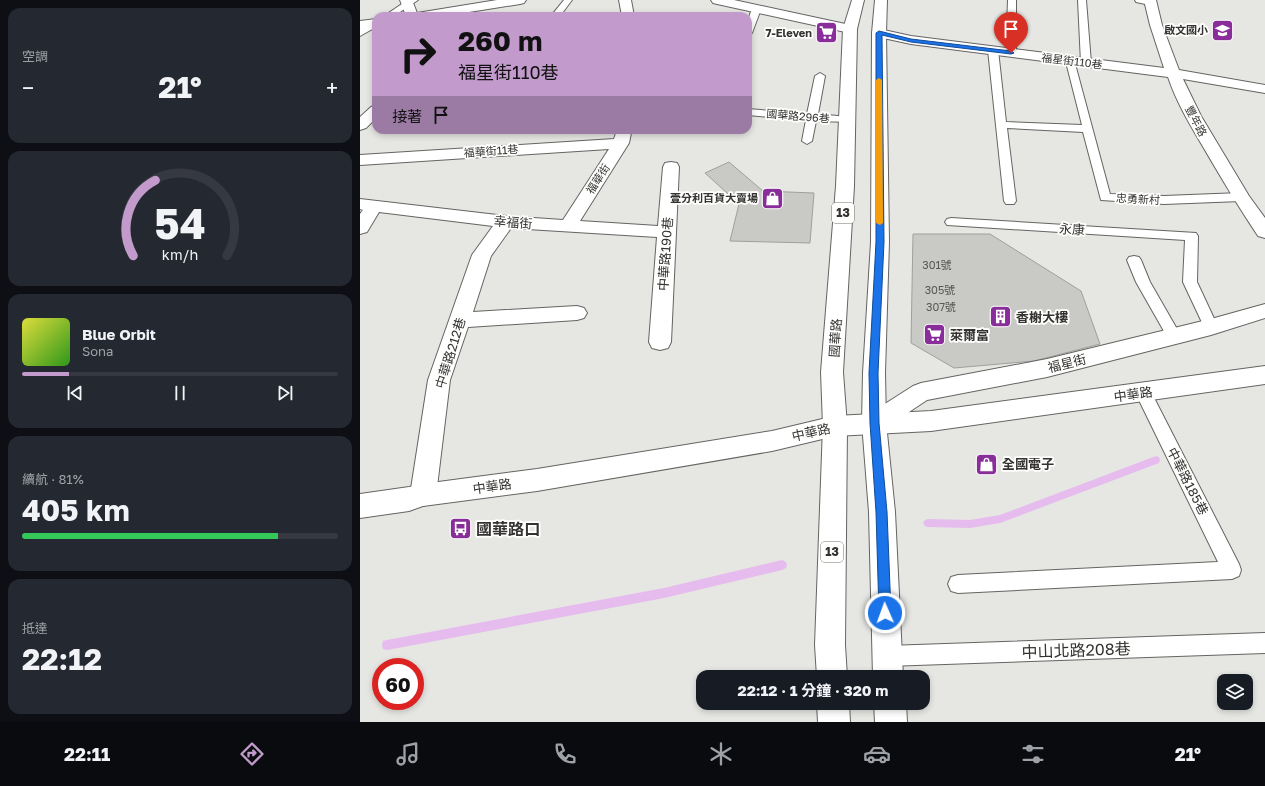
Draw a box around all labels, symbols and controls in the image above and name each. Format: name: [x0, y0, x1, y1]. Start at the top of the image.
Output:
pin: [994, 12, 1028, 53]
school or university icon: 啟文國小: [1210, 17, 1236, 43]
icon: arrive: [1000, 18, 1022, 40]
supermarket icon: 7-Eleven: [814, 20, 840, 46]
place label: 啟文國小: [1164, 23, 1208, 36]
text: 260 m: [458, 24, 543, 57]
place label: 7-Eleven: [766, 26, 812, 39]
icon: right: [392, 28, 444, 80]
text: 空調: [22, 48, 48, 64]
street label: 福星街110巷: [1041, 50, 1103, 71]
text: 福星街110巷: [458, 61, 559, 83]
text: 21°: [158, 69, 202, 105]
text: −: [22, 74, 34, 101]
text: +: [326, 74, 338, 101]
street label: 豐年路: [1183, 103, 1210, 138]
icon: arrive: [430, 104, 452, 126]
street label: 國華路296巷: [766, 106, 830, 125]
text: 接著: [392, 107, 422, 125]
street label: 福華街11巷: [463, 142, 519, 159]
street label: 福華街: [583, 161, 612, 196]
shop icon: 壹分利百貨大賣場: [760, 185, 786, 211]
place label: 壹分利百貨大賣場: [670, 191, 758, 204]
street label: 忠勇新村: [1116, 191, 1160, 206]
text: 54: [154, 198, 206, 248]
road number: 13: [832, 203, 854, 223]
street label: 幸福街: [493, 212, 533, 232]
street label: 中華路190巷: [654, 216, 676, 292]
street label: 永康: [1059, 220, 1085, 238]
text: km/h: [162, 246, 198, 263]
house number: 301號: [922, 258, 952, 271]
house number: 305號: [925, 283, 955, 296]
house number: 307號: [926, 300, 956, 313]
building icon: 香榭大樓: [988, 304, 1014, 330]
place label: 香榭大樓: [1016, 309, 1068, 325]
street label: 中華路212巷: [432, 316, 468, 390]
street label: 國華路: [826, 318, 844, 358]
supermarket icon: 萊爾富: [921, 322, 947, 348]
text: Blue Orbit: [82, 325, 156, 343]
place label: 萊爾富: [950, 327, 989, 343]
text: Sona: [82, 343, 113, 359]
street label: 福星街: [1046, 351, 1088, 375]
icon: previous: [64, 382, 86, 404]
icon: pause: [169, 382, 191, 404]
icon: next: [274, 382, 296, 404]
street label: 中華路: [1113, 383, 1153, 405]
street label: 中華路: [790, 420, 832, 444]
street label: 中華路185巷: [1164, 444, 1212, 518]
shop icon: 全國電子: [974, 451, 1000, 477]
place label: 全國電子: [1002, 456, 1054, 472]
text: 續航 · 81%: [22, 471, 84, 487]
street label: 中華路: [472, 475, 512, 497]
text: 405 km: [22, 492, 130, 528]
bus stop icon: 國華路口: [447, 516, 473, 542]
place label: 國華路口: [476, 519, 540, 539]
road number: 13: [821, 542, 843, 562]
position arrow: [864, 592, 906, 634]
text: 抵達: [22, 620, 48, 636]
street label: 中山北路208巷: [1021, 638, 1131, 662]
text: 22:12: [22, 641, 102, 677]
speed limit sign: 60: [372, 658, 424, 710]
map controls: [1217, 674, 1253, 710]
button: layers: [1217, 674, 1253, 710]
text: 22:12 · 1 分鐘 · 320 m: [738, 681, 888, 699]
icon: directions: [238, 740, 266, 768]
icon: music: [394, 740, 422, 768]
icon: phone: [551, 740, 579, 768]
icon: climate: [707, 740, 735, 768]
icon: car: [863, 740, 891, 768]
icon: filters: [1019, 740, 1047, 768]
text: 22:11: [64, 743, 110, 765]
text: 21°: [1175, 743, 1201, 765]

